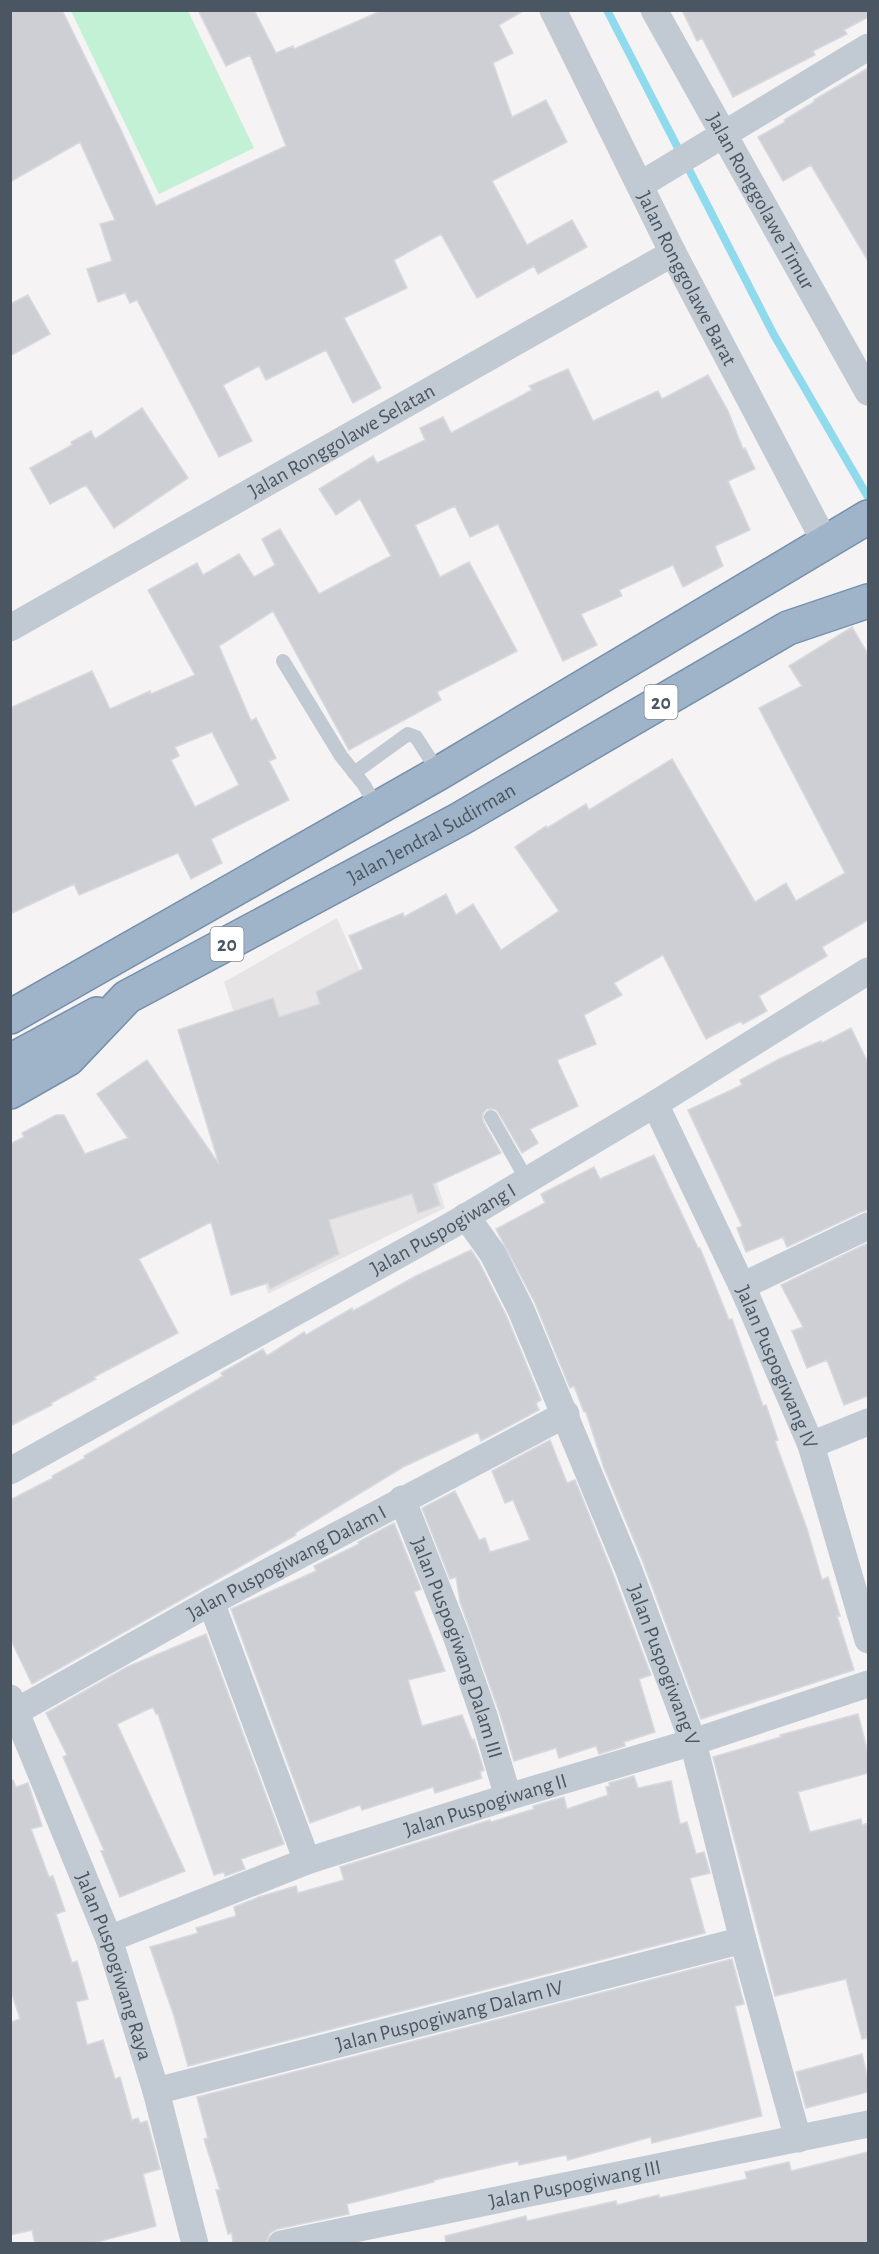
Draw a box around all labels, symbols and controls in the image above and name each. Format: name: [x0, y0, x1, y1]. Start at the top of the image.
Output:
street label: Jalan Ronggolawe Timur: [703, 110, 818, 293]
street label: Jalan Ronggolawe Barat: [633, 188, 740, 369]
street label: Jalan Ronggolawe Selatan: [245, 380, 439, 502]
road number: 20: [644, 685, 678, 719]
street label: Jalan Jendral Sudirman: [344, 779, 519, 888]
road number: 20: [210, 927, 244, 961]
street label: Jalan Puspogiwang I: [367, 1180, 520, 1279]
street label: Jalan Puspogiwang IV: [732, 1283, 821, 1452]
street label: Jalan Puspogiwang Dalam I: [184, 1501, 390, 1624]
street label: Jalan Puspogiwang Dalam III: [407, 1535, 506, 1761]
street label: Jalan Puspogiwang V: [624, 1582, 703, 1749]
street label: Jalan Puspogiwang II: [402, 1770, 570, 1840]
street label: Jalan Puspogiwang Raya: [72, 1869, 156, 2063]
street label: Jalan Puspogiwang Dalam IV: [334, 1977, 565, 2055]
street label: Jalan Puspogiwang III: [487, 2157, 663, 2212]

